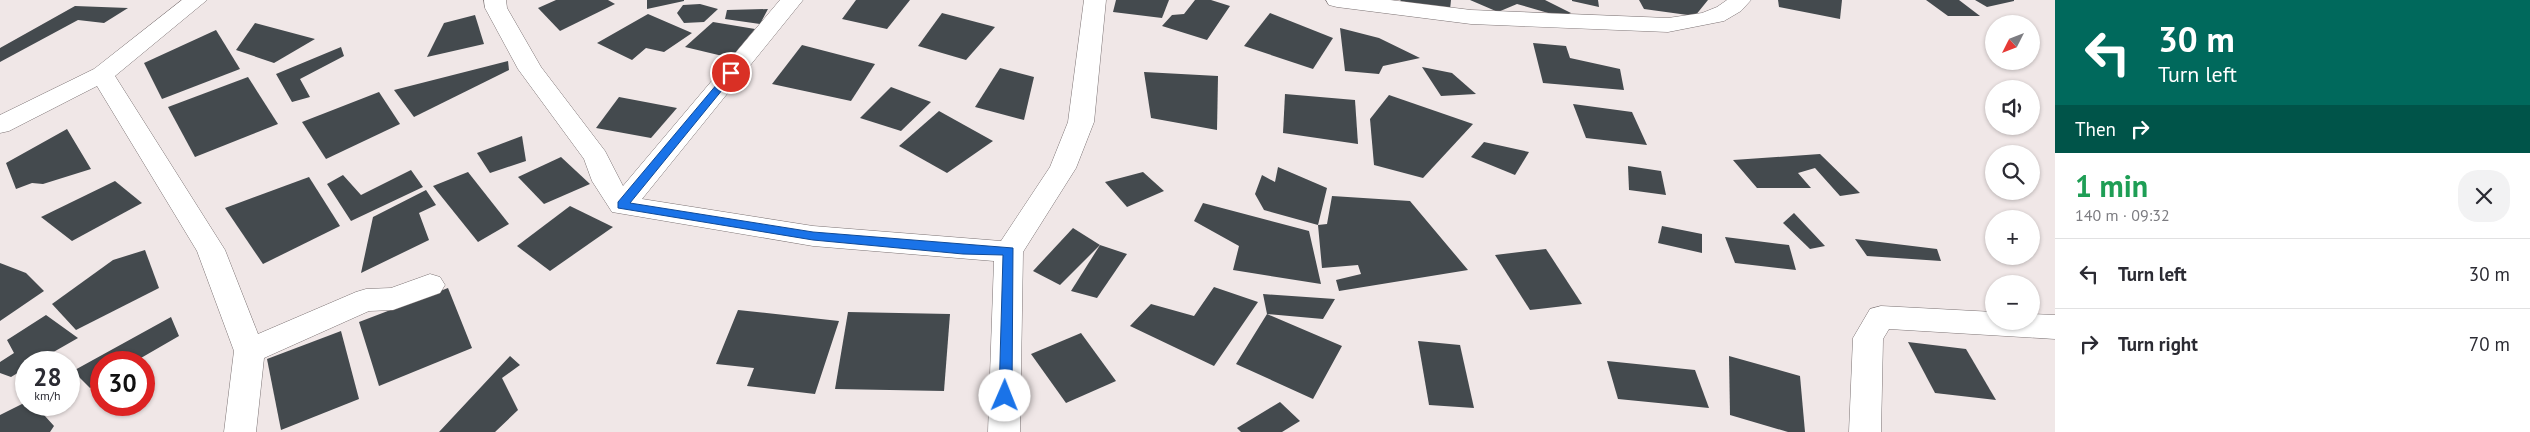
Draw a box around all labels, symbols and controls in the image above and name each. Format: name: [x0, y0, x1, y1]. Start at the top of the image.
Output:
north arrow: [1985, 15, 2040, 70]
map controls: [1985, 15, 2040, 330]
text: 30 m: [2158, 16, 2235, 62]
icon: left: [2075, 20, 2140, 85]
pin: [710, 52, 752, 94]
icon: arrive: [717, 59, 745, 87]
text: Turn left: [2158, 60, 2237, 88]
button: sound: [1985, 80, 2040, 135]
icon: right: [2126, 115, 2154, 143]
text: Then: [2075, 117, 2116, 141]
button: search: [1985, 145, 2040, 200]
text: 1 min: [2075, 166, 2148, 205]
button: close: [2458, 170, 2510, 222]
text: 140 m · 09:32: [2075, 205, 2170, 225]
button: +: [1985, 210, 2040, 265]
icon: left: [2075, 260, 2103, 288]
text: Turn left: [2118, 262, 2187, 286]
text: 30 m: [2469, 262, 2510, 286]
button: −: [1985, 275, 2040, 330]
icon: right: [2075, 330, 2103, 358]
text: Turn right: [2118, 332, 2198, 356]
text: 70 m: [2469, 332, 2510, 356]
speed limit sign: 30: [90, 351, 155, 416]
text: 28: [33, 361, 62, 393]
position arrow: [978, 369, 1030, 421]
text: km/h: [34, 388, 61, 403]

